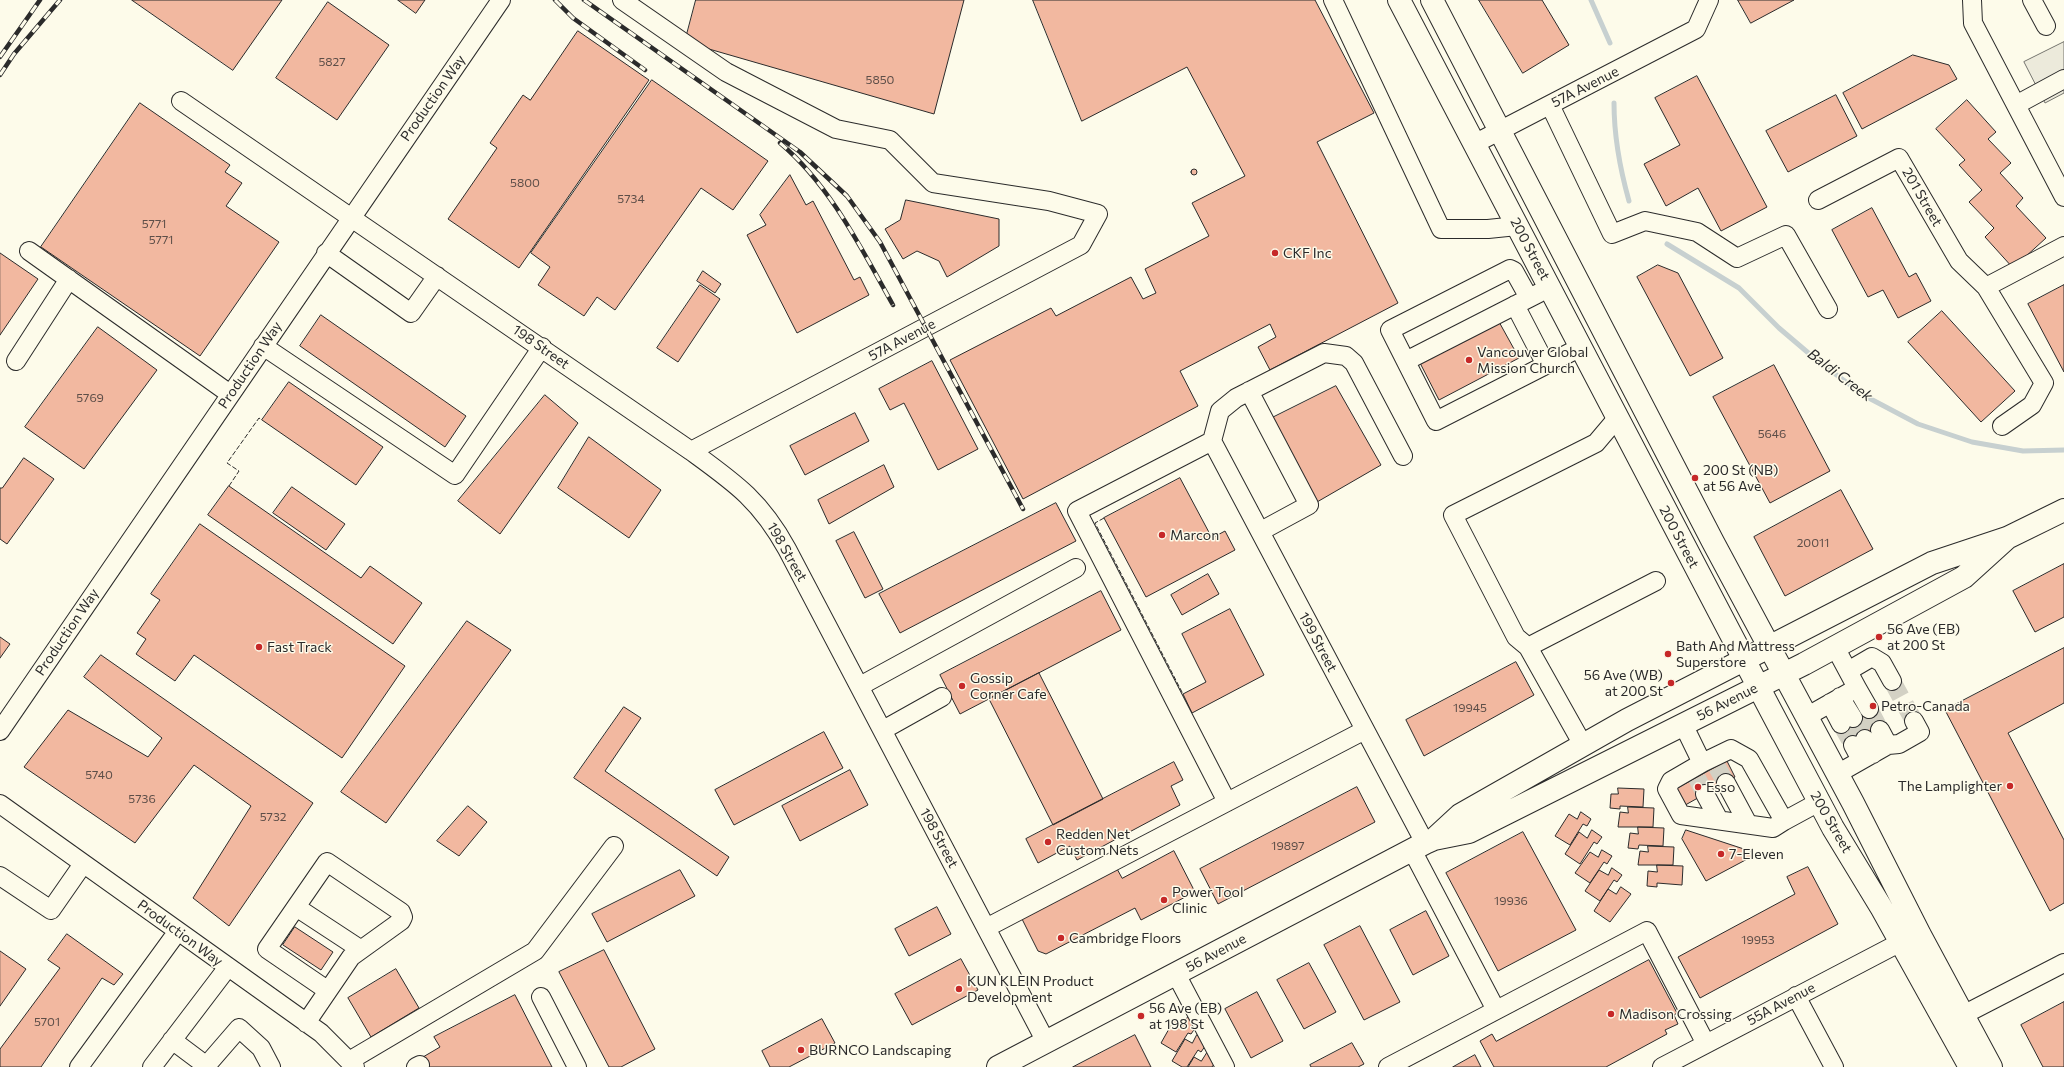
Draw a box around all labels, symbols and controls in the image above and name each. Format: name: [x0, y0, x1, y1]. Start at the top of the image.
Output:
street label: Production Way: [397, 52, 469, 144]
house number: 5827: [318, 55, 346, 69]
street label: 57A Avenue: [1549, 63, 1621, 111]
house number: 5850: [866, 73, 894, 87]
street label: 201 Street: [1898, 165, 1946, 229]
house number: 5800: [510, 176, 540, 190]
house number: 5734: [617, 192, 645, 206]
street label: 200 Street: [1507, 215, 1553, 283]
house number: 5771: [142, 217, 166, 231]
house number: 5771: [149, 233, 173, 247]
place label: CKF Inc: [1283, 245, 1332, 261]
marker: CKF Inc: [1270, 248, 1280, 258]
street label: 57A Avenue: [866, 315, 938, 365]
street label: Production Way: [215, 318, 285, 412]
street label: 198 Street: [509, 321, 573, 373]
place label: Vancouver Global Mission Church: [1477, 344, 1588, 376]
water label: Baldi Creek: [1804, 345, 1876, 405]
marker: Vancouver Global Mission Church: [1464, 355, 1474, 365]
house number: 5769: [76, 391, 104, 405]
house number: 5646: [1758, 427, 1786, 441]
place label: 200 St (NB) at 56 Ave: [1703, 462, 1778, 494]
marker: 200 St (NB) at 56 Ave: [1690, 473, 1700, 483]
street label: 200 Street: [1656, 503, 1702, 571]
street label: 198 Street: [763, 520, 811, 584]
place label: Marcon: [1170, 527, 1219, 543]
marker: Marcon: [1157, 530, 1167, 540]
house number: 20011: [1797, 536, 1829, 550]
street label: Production Way: [32, 585, 102, 679]
street label: 199 Street: [1295, 609, 1341, 675]
place label: 56 Ave (EB) at 200 St: [1887, 621, 1960, 654]
marker: 56 Ave (EB) at 200 St: [1874, 632, 1884, 642]
place label: Bath And Mattress Superstore: [1676, 638, 1795, 670]
place label: Fast Track: [267, 639, 332, 655]
marker: Fast Track: [254, 642, 264, 652]
marker: Bath And Mattress Superstore: [1663, 649, 1673, 659]
place label: 56 Ave (WB) at 200 St: [1584, 667, 1663, 700]
place label: Gossip Corner Cafe: [970, 670, 1047, 702]
marker: 56 Ave (WB) at 200 St: [1666, 678, 1676, 688]
street label: 56 Avenue: [1694, 680, 1760, 724]
marker: Gossip Corner Cafe: [957, 681, 967, 691]
place label: Petro-Canada: [1881, 698, 1970, 714]
house number: 19945: [1453, 701, 1487, 715]
marker: Petro-Canada: [1868, 701, 1878, 711]
house number: 5740: [85, 768, 113, 782]
place label: The Lamplighter: [1898, 778, 2002, 794]
place label: Esso: [1706, 779, 1735, 795]
marker: The Lamplighter: [2005, 781, 2015, 791]
marker: Esso: [1693, 782, 1703, 792]
street label: 200 Street: [1807, 788, 1855, 856]
house number: 5736: [128, 792, 156, 806]
street label: 198 Street: [916, 805, 962, 871]
house number: 5732: [260, 810, 286, 824]
place label: Redden Net Custom Nets: [1056, 826, 1139, 858]
marker: Redden Net Custom Nets: [1043, 837, 1053, 847]
house number: 19897: [1271, 839, 1305, 853]
place label: 7-Eleven: [1729, 846, 1784, 862]
marker: 7-Eleven: [1716, 849, 1726, 859]
place label: Power Tool Clinic: [1172, 884, 1243, 916]
house number: 19936: [1494, 894, 1528, 908]
marker: Power Tool Clinic: [1159, 895, 1169, 905]
street label: Production Way: [134, 896, 226, 970]
place label: Cambridge Floors: [1069, 930, 1181, 946]
street label: 56 Avenue: [1183, 930, 1249, 976]
marker: Cambridge Floors: [1056, 933, 1066, 943]
house number: 19953: [1741, 933, 1775, 947]
place label: KUN KLEIN Product Development: [967, 973, 1094, 1006]
street label: 55A Avenue: [1744, 979, 1818, 1029]
marker: KUN KLEIN Product Development: [954, 984, 964, 994]
place label: 56 Ave (EB) at 198 St: [1149, 1000, 1222, 1032]
place label: Madison Crossing: [1619, 1006, 1732, 1022]
marker: Madison Crossing: [1606, 1009, 1616, 1019]
marker: 56 Ave (EB) at 198 St: [1136, 1011, 1146, 1021]
house number: 5701: [34, 1015, 60, 1029]
place label: BURNCO Landscaping: [809, 1042, 951, 1058]
marker: BURNCO Landscaping: [796, 1045, 806, 1055]

